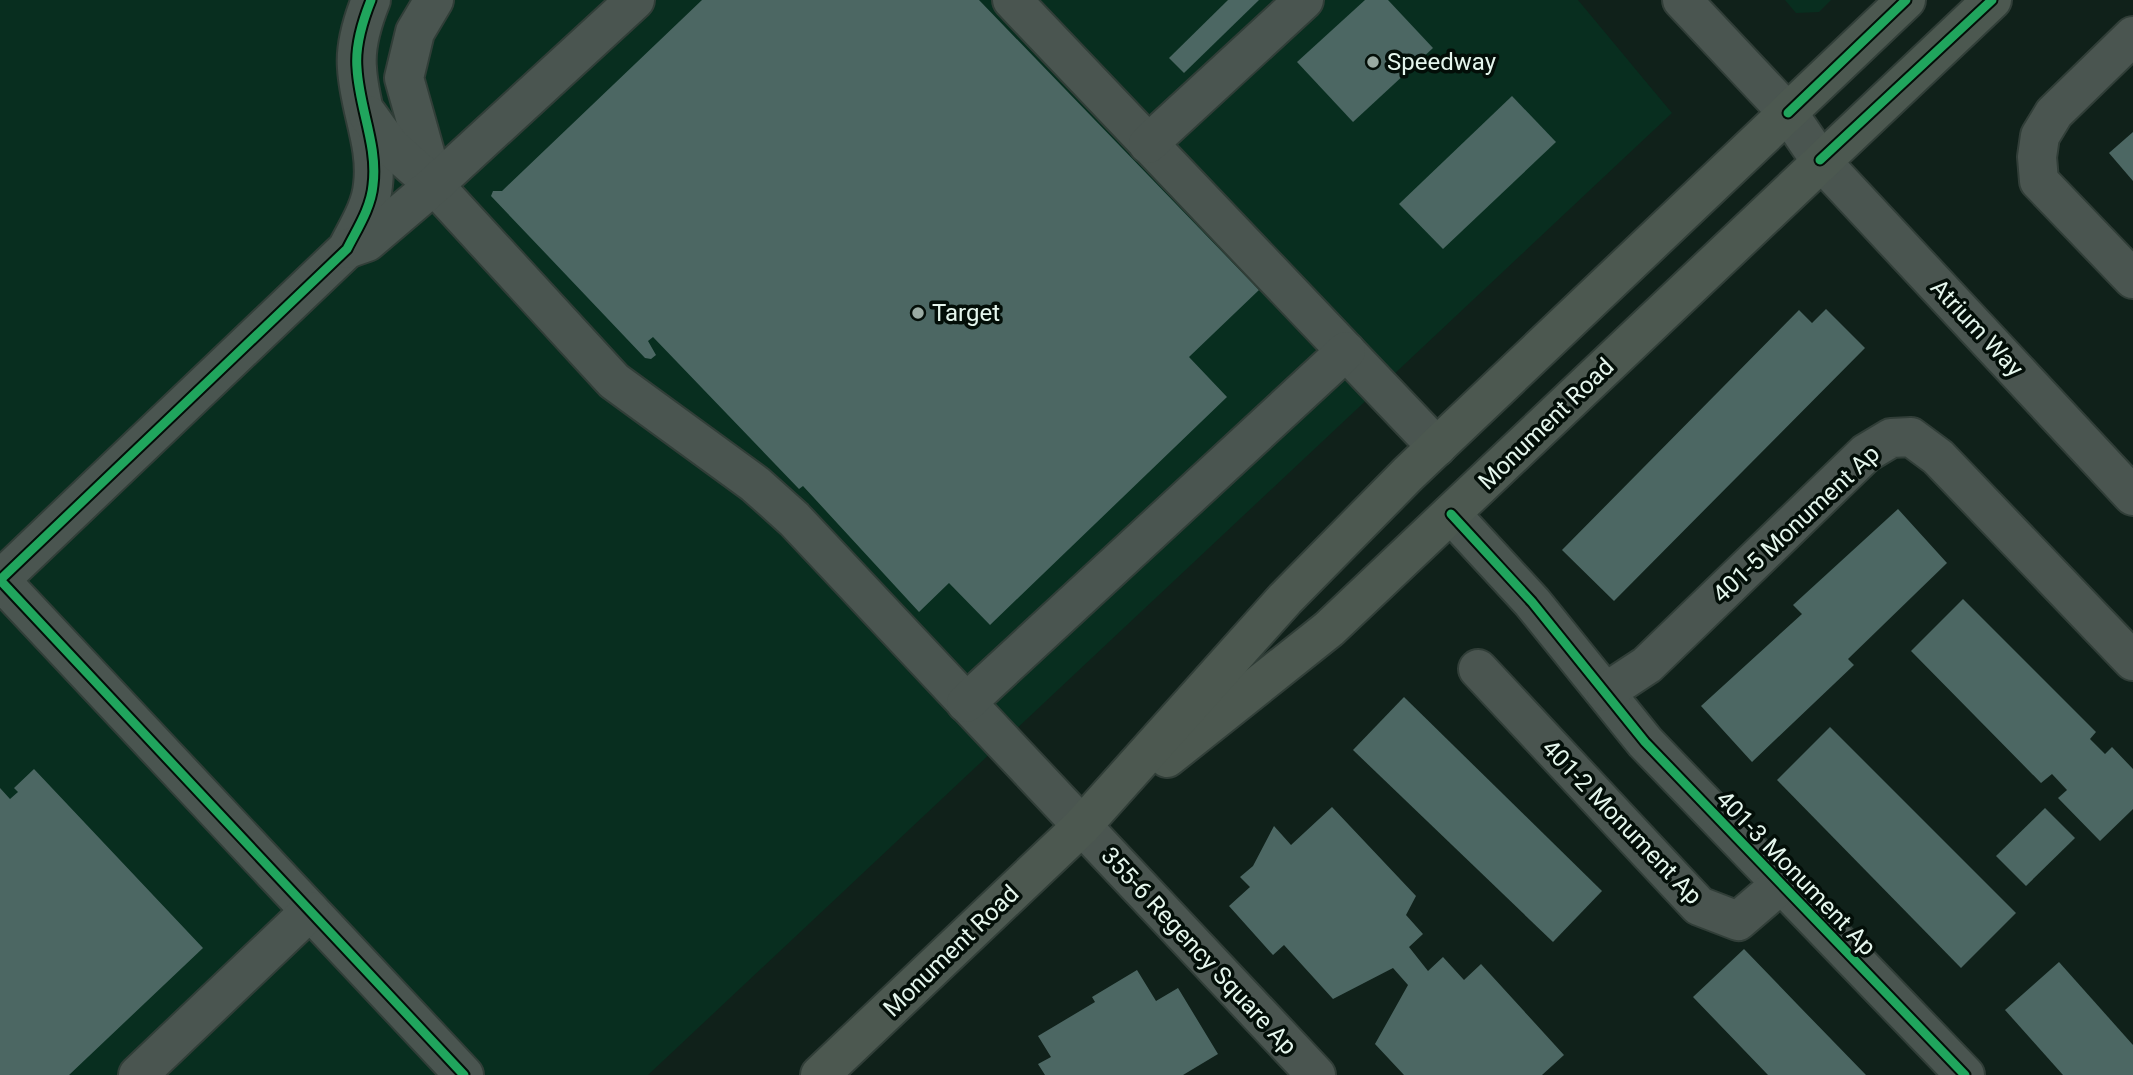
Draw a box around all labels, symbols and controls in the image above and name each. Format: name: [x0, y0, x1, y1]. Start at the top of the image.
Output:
place label: Speedway: [1387, 48, 1497, 76]
marker: Speedway: [1365, 54, 1381, 70]
street label: Atrium Way: [1925, 274, 2029, 383]
place label: Target: [932, 299, 1000, 327]
marker: Target: [910, 305, 926, 321]
street label: Monument Road: [1473, 352, 1619, 496]
street label: 401-5 Monument Ap: [1707, 440, 1885, 608]
street label: 401-2 Monument Ap: [1536, 734, 1708, 910]
street label: 401-3 Monument Ap: [1710, 785, 1882, 961]
street label: 355-6 Regency Square Ap: [1096, 842, 1302, 1060]
street label: Monument Road: [878, 879, 1024, 1023]

